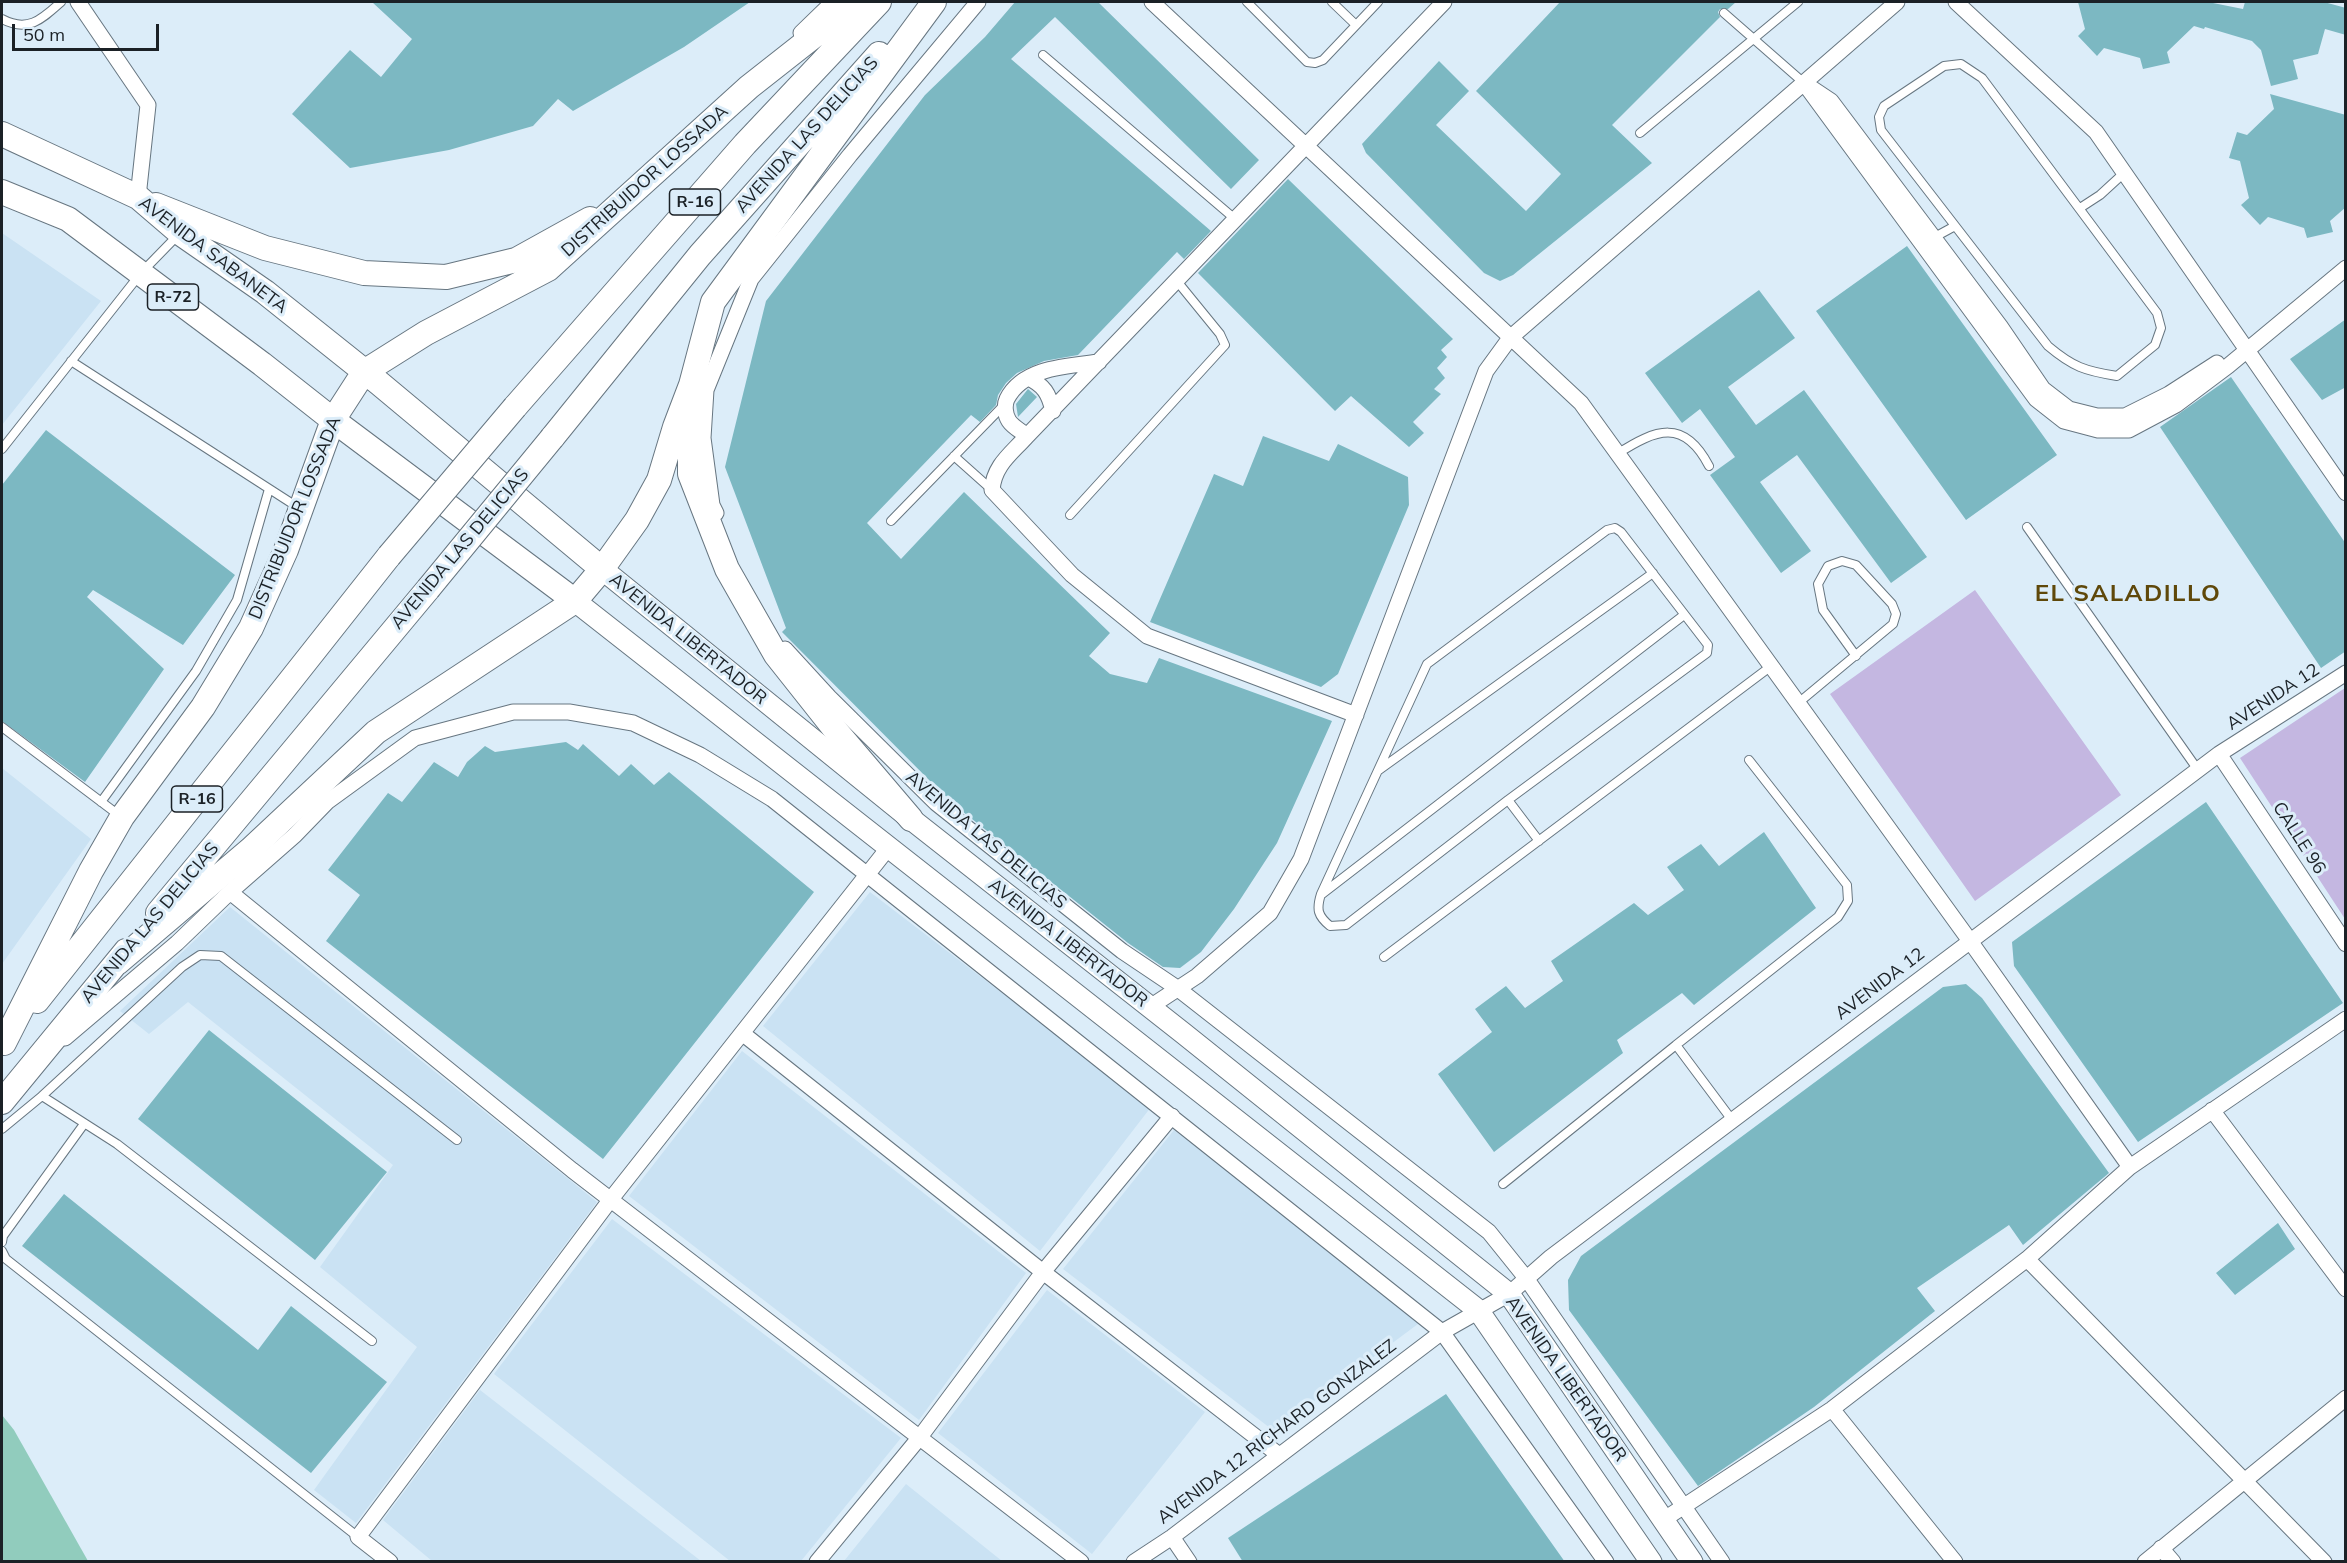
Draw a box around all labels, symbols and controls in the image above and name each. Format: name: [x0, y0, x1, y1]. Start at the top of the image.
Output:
scale bar: [15, 12, 162, 50]
text: 50 m: [23, 23, 65, 46]
street label: AVENIDA LAS DELICIAS: [731, 52, 883, 218]
street label: DISTRIBUIDOR LOSSADA: [557, 100, 733, 262]
road number: R-16: [670, 189, 720, 215]
street label: AVENIDA SABANETA: [134, 192, 292, 318]
road number: R-72: [148, 284, 198, 310]
street label: DISTRIBUIDOR LOSSADA: [244, 413, 346, 623]
street label: AVENIDA LAS DELICIAS: [387, 464, 533, 634]
street label: AVENIDA LIBERTADOR: [605, 569, 771, 709]
district label: EL SALADILLO: [2035, 580, 2221, 608]
street label: AVENIDA 12: [2223, 659, 2323, 735]
street label: AVENIDA LAS DELICIAS: [901, 767, 1071, 913]
road number: R-16: [172, 786, 222, 812]
street label: CALLE 96: [2268, 798, 2330, 878]
street label: AVENIDA LAS DELICIAS: [77, 838, 223, 1008]
street label: AVENIDA LIBERTADOR: [984, 874, 1152, 1012]
street label: AVENIDA 12: [1831, 943, 1929, 1025]
street label: AVENIDA LIBERTADOR: [1501, 1292, 1631, 1466]
street label: AVENIDA 12 RICHARD GONZALEZ: [1153, 1335, 1401, 1529]

